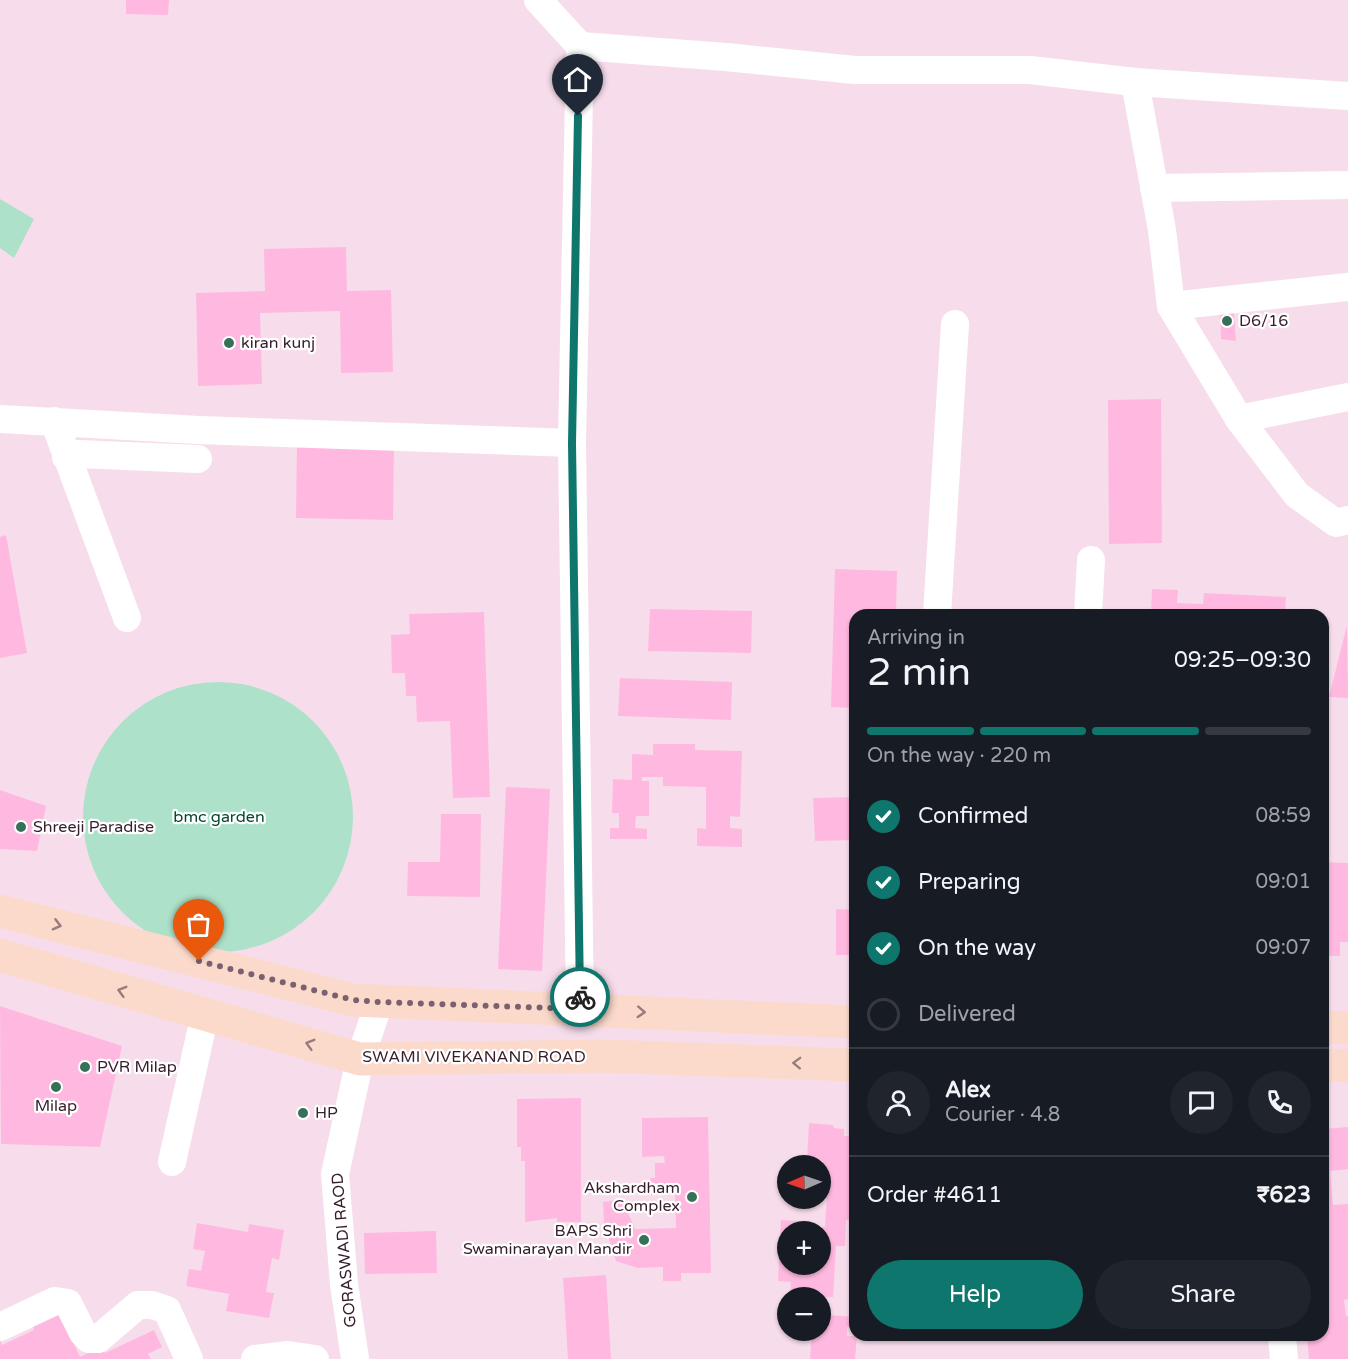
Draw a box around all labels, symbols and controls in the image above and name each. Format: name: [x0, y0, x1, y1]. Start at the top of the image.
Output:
pin: [552, 54, 603, 116]
icon: home: [561, 63, 594, 96]
place label: D6/16: [1239, 311, 1288, 331]
marker: D6/16: [1220, 314, 1234, 328]
place label: kiran kunj: [241, 333, 315, 353]
marker: kiran kunj: [222, 336, 236, 350]
text: Arriving in: [867, 626, 965, 650]
text: 09:25–09:30: [1174, 647, 1311, 673]
text: 2 min: [867, 649, 971, 696]
text: On the way · 220 m: [867, 744, 1051, 768]
icon: check: [867, 800, 900, 833]
text: Confirmed: [918, 803, 1028, 829]
text: 08:59: [1256, 804, 1311, 828]
park label: bmc garden: [173, 807, 265, 827]
place label: Shreeji Paradise: [33, 817, 154, 837]
marker: Shreeji Paradise: [14, 820, 28, 834]
icon: check: [867, 866, 900, 899]
text: Preparing: [918, 869, 1021, 895]
text: 09:01: [1256, 870, 1311, 894]
pin: [173, 899, 224, 961]
icon: bag: [182, 908, 215, 941]
one-way arrow: [52, 918, 62, 931]
icon: check: [867, 932, 900, 965]
text: On the way: [918, 935, 1036, 961]
text: 09:07: [1256, 936, 1311, 960]
courier: [550, 967, 610, 1027]
icon: bike: [564, 981, 597, 1014]
one-way arrow: [117, 986, 128, 998]
text: Delivered: [918, 1001, 1016, 1027]
one-way arrow: [637, 1005, 646, 1018]
one-way arrow: [305, 1039, 316, 1051]
street label: SWAMI VIVEKANAND ROAD: [362, 1047, 586, 1067]
one-way arrow: [792, 1056, 801, 1069]
place label: PVR Milap: [97, 1057, 177, 1077]
marker: PVR Milap: [78, 1060, 92, 1074]
button: person: [867, 1071, 930, 1134]
button: chat: [1170, 1071, 1233, 1134]
button: phone: [1248, 1071, 1311, 1134]
text: Alex: [945, 1077, 991, 1103]
marker: Milap: [49, 1080, 63, 1094]
place label: Milap: [35, 1096, 77, 1116]
place label: HP: [315, 1103, 338, 1123]
text: Courier · 4.8: [945, 1103, 1060, 1127]
marker: HP: [296, 1106, 310, 1120]
north arrow: [777, 1155, 831, 1209]
map controls: [777, 1155, 831, 1341]
street label: GORASWADI RAOD: [327, 1172, 361, 1328]
place label: Akshardham Complex: [584, 1178, 680, 1216]
text: Order #4611: [867, 1182, 1002, 1208]
text: ₹623: [1257, 1182, 1311, 1208]
marker: Akshardham Complex: [685, 1190, 699, 1204]
place label: BAPS Shri Swaminarayan Mandir: [463, 1221, 633, 1259]
button: +: [777, 1221, 831, 1275]
marker: BAPS Shri Swaminarayan Mandir: [637, 1233, 651, 1247]
button: Help: [867, 1260, 1083, 1329]
button: Share: [1095, 1260, 1311, 1329]
button: −: [777, 1287, 831, 1341]

